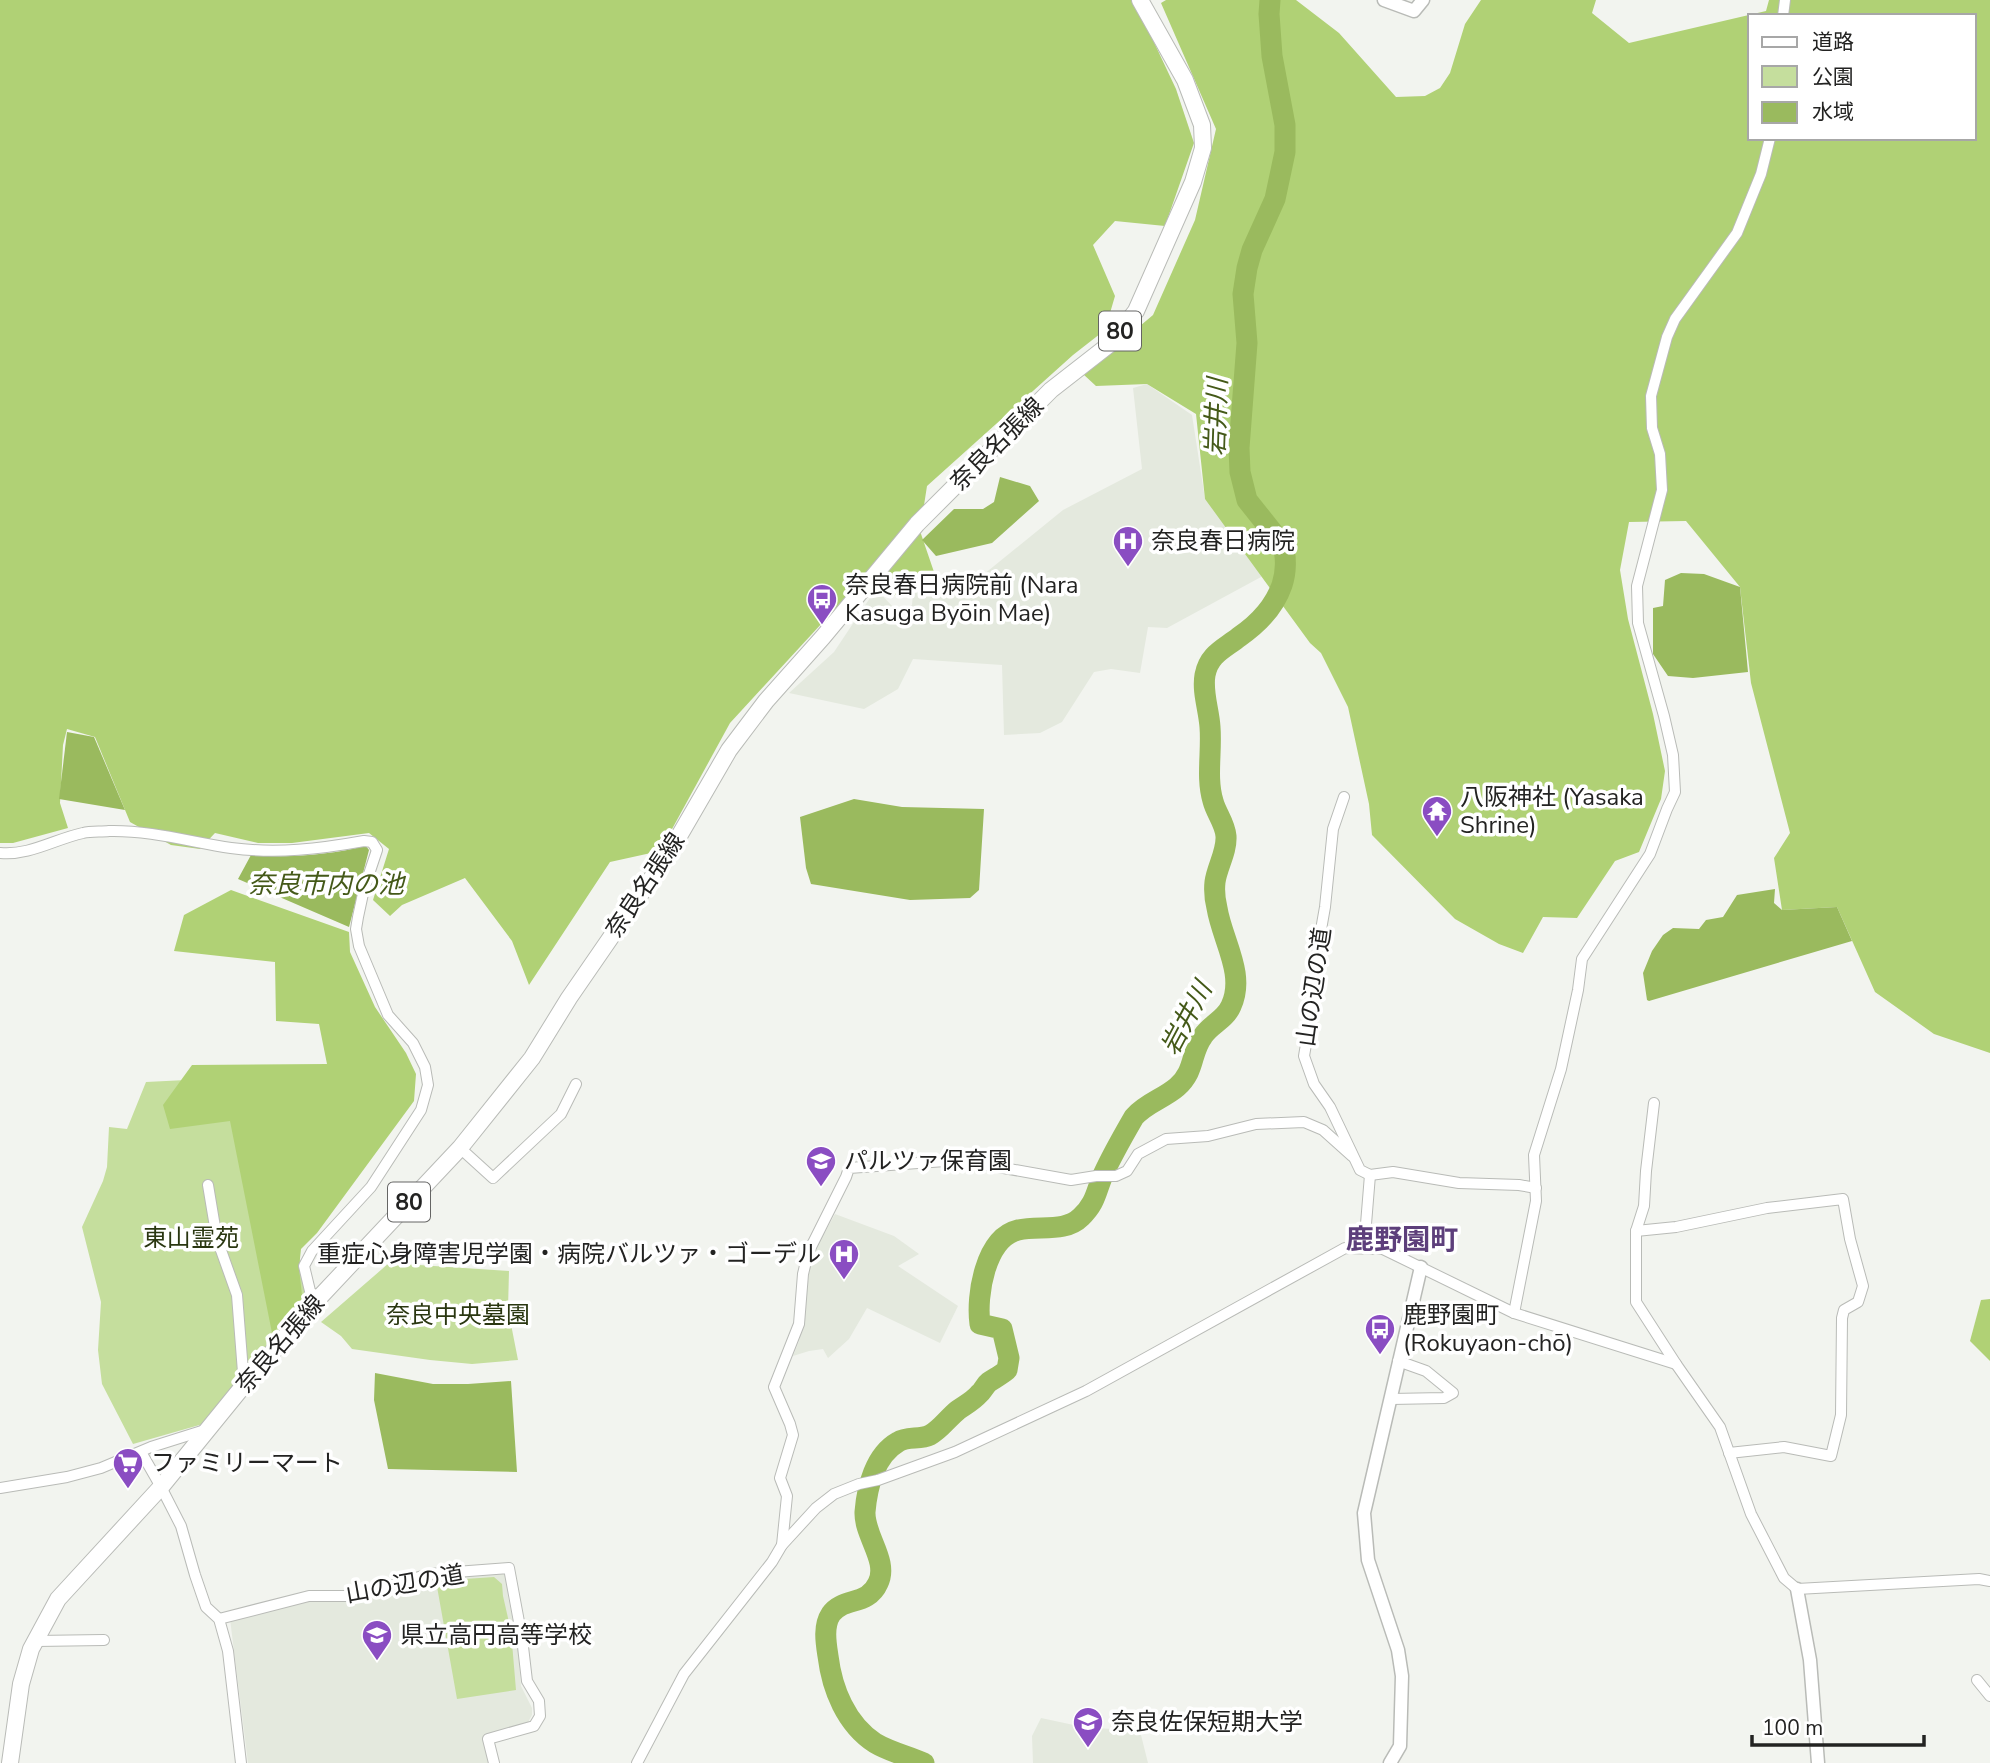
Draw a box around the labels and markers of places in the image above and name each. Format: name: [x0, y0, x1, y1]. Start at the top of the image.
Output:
hospital icon: 奈良春日病院: [1111, 524, 1145, 568]
place label: 奈良春日病院: [1151, 525, 1295, 557]
place label: 奈良春日病院前 (Nara Kasuga Byōin Mae): [845, 569, 1078, 629]
bus stop icon: 奈良春日病院前 (Nara Kasuga Byōin Mae): [805, 582, 839, 626]
place label: 八阪神社 (Yasaka Shrine): [1460, 781, 1644, 841]
temple icon: 八阪神社 (Yasaka Shrine): [1420, 794, 1454, 838]
school or university icon: パルツァ保育園: [804, 1144, 838, 1188]
place label: パルツァ保育園: [844, 1145, 1012, 1177]
hospital icon: 重症心身障害児学園・病院バルツァ・ゴーデル: [827, 1237, 861, 1281]
place label: 重症心身障害児学園・病院バルツァ・ゴーデル: [317, 1238, 821, 1270]
place label: 鹿野園町 (Rokuyaon-chō): [1403, 1299, 1573, 1359]
bus stop icon: 鹿野園町 (Rokuyaon-chō): [1363, 1312, 1397, 1356]
supermarket icon: ファミリーマート: [111, 1446, 145, 1490]
place label: ファミリーマート: [151, 1447, 343, 1479]
school or university icon: 県立高円高等学校: [360, 1618, 394, 1662]
place label: 県立高円高等学校: [400, 1619, 592, 1651]
school or university icon: 奈良佐保短期大学: [1071, 1705, 1105, 1749]
place label: 奈良佐保短期大学: [1111, 1706, 1303, 1738]

